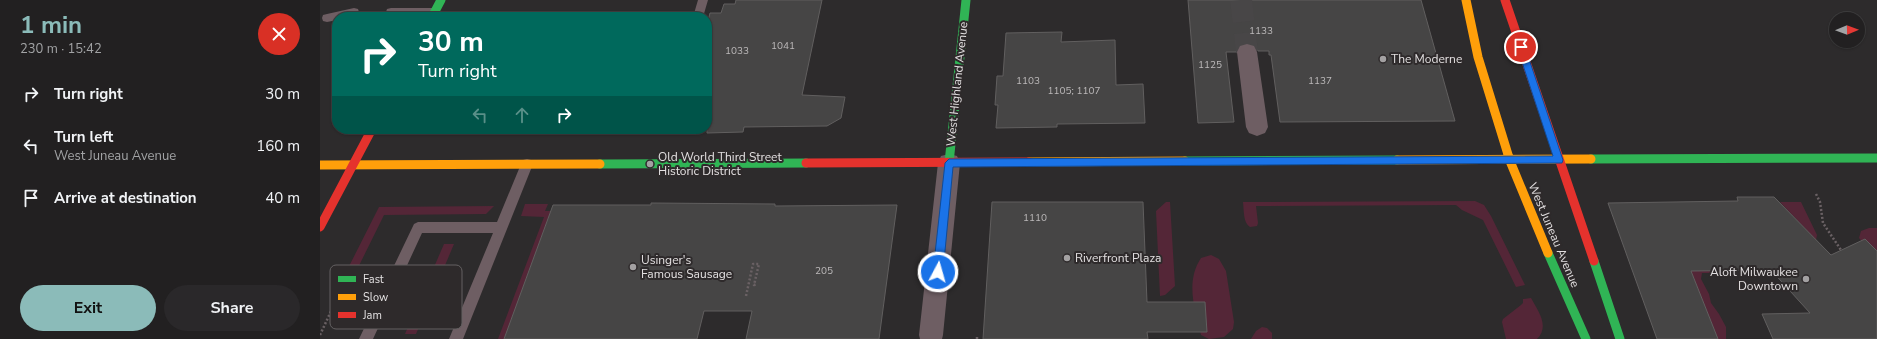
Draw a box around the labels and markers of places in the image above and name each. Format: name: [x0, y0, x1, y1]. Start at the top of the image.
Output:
pin: [1504, 30, 1538, 64]
place label: The Moderne: [1391, 51, 1462, 67]
marker: The Moderne: [1378, 54, 1388, 64]
place label: Old World Third Street Historic District: [658, 149, 782, 179]
marker: Old World Third Street Historic District: [645, 159, 655, 169]
place label: Riverfront Plaza: [1075, 250, 1161, 266]
place label: Usinger's Famous Sausage: [641, 252, 732, 282]
marker: Riverfront Plaza: [1062, 253, 1072, 263]
marker: Usinger's Famous Sausage: [628, 262, 638, 272]
place label: Aloft Milwaukee Downtown: [1710, 264, 1798, 294]
marker: Aloft Milwaukee Downtown: [1801, 274, 1811, 284]

